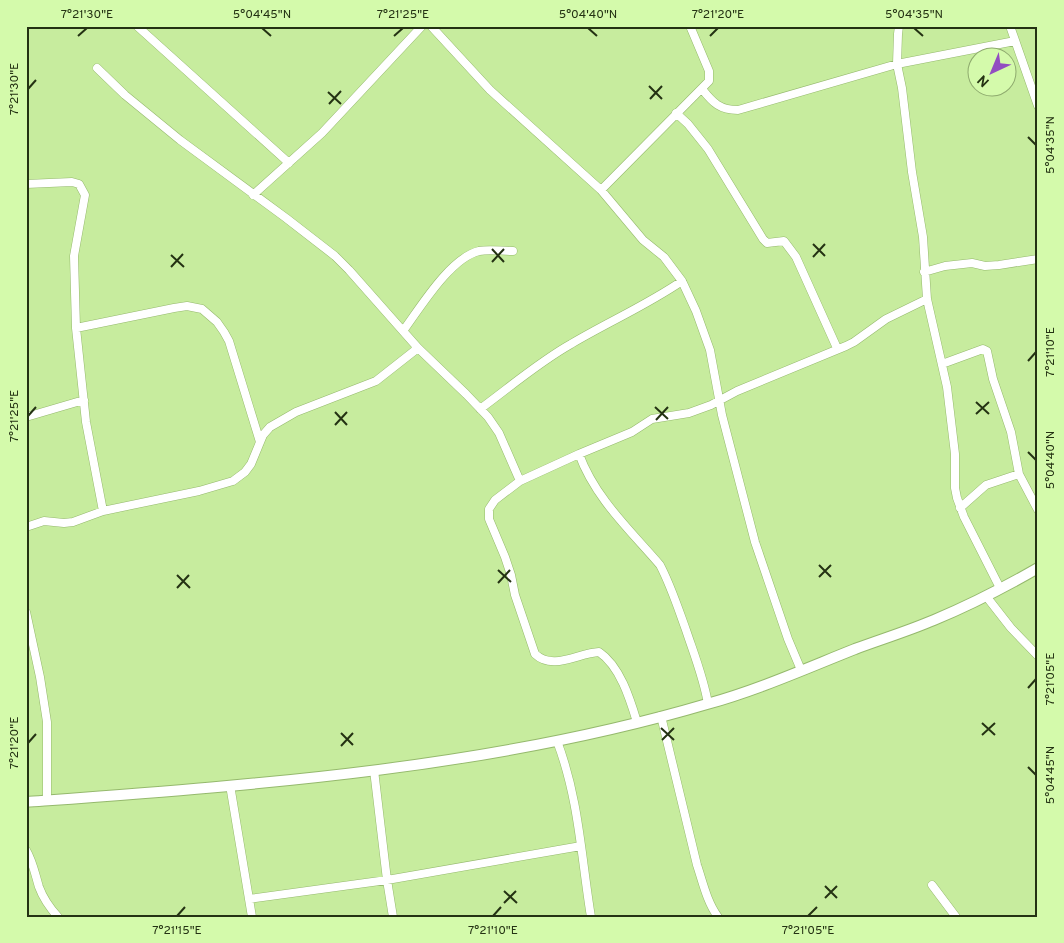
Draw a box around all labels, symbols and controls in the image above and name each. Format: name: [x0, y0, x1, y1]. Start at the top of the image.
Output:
text: 7°21'30"E: [61, 7, 113, 23]
text: 5°04'45"N: [233, 7, 291, 23]
text: 7°21'25"E: [377, 7, 429, 23]
text: 5°04'40"N: [559, 7, 617, 23]
text: 7°21'20"E: [692, 7, 744, 23]
text: 5°04'35"N: [885, 7, 943, 23]
north arrow: [966, 48, 1016, 98]
text: 7°21'30"E: [7, 63, 23, 115]
text: N: [974, 71, 994, 90]
text: 5°04'35"N: [1043, 116, 1059, 174]
text: 7°21'10"E: [1043, 327, 1059, 377]
text: 7°21'25"E: [7, 390, 23, 442]
text: 5°04'40"N: [1043, 431, 1059, 489]
text: 7°21'05"E: [1043, 653, 1059, 705]
text: 7°21'20"E: [7, 717, 23, 769]
text: 5°04'45"N: [1043, 746, 1059, 804]
text: 7°21'15"E: [152, 923, 202, 939]
text: 7°21'10"E: [468, 923, 518, 939]
text: 7°21'05"E: [782, 923, 834, 939]

